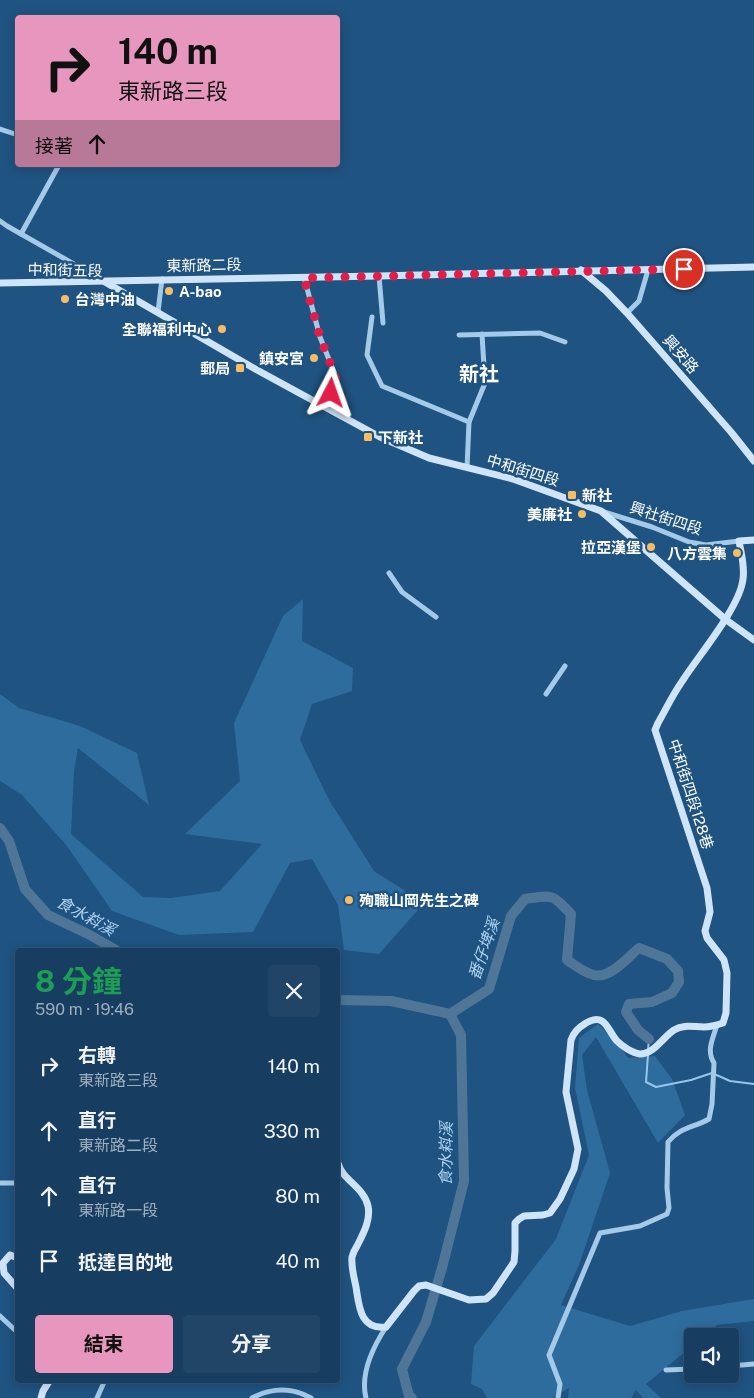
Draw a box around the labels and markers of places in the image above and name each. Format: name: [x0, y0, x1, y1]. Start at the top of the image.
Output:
pin: [663, 248, 705, 290]
place label: A-bao: [179, 283, 222, 300]
marker: A-bao: [163, 285, 175, 297]
place label: 台灣中油: [75, 291, 135, 308]
marker: 台灣中油: [59, 293, 71, 305]
place label: 全聯福利中心: [122, 321, 212, 338]
marker: 全聯福利中心: [216, 323, 228, 335]
place label: 鎮安宮: [259, 350, 304, 367]
marker: 鎮安宮: [308, 352, 320, 364]
place label: 郵局: [200, 360, 230, 377]
marker: 郵局: [234, 362, 246, 374]
place label: 下新社: [378, 429, 423, 446]
marker: 下新社: [362, 431, 374, 443]
place label: 新社: [582, 487, 612, 504]
marker: 新社: [566, 489, 578, 501]
place label: 美廉社: [527, 506, 572, 523]
marker: 美廉社: [576, 508, 588, 520]
place label: 拉亞漢堡: [581, 539, 641, 556]
marker: 拉亞漢堡: [645, 541, 657, 553]
place label: 八方雲集: [667, 545, 727, 562]
marker: 八方雲集: [731, 547, 743, 559]
place label: 殉職山岡先生之碑: [359, 892, 479, 909]
marker: 殉職山岡先生之碑: [343, 894, 355, 906]

